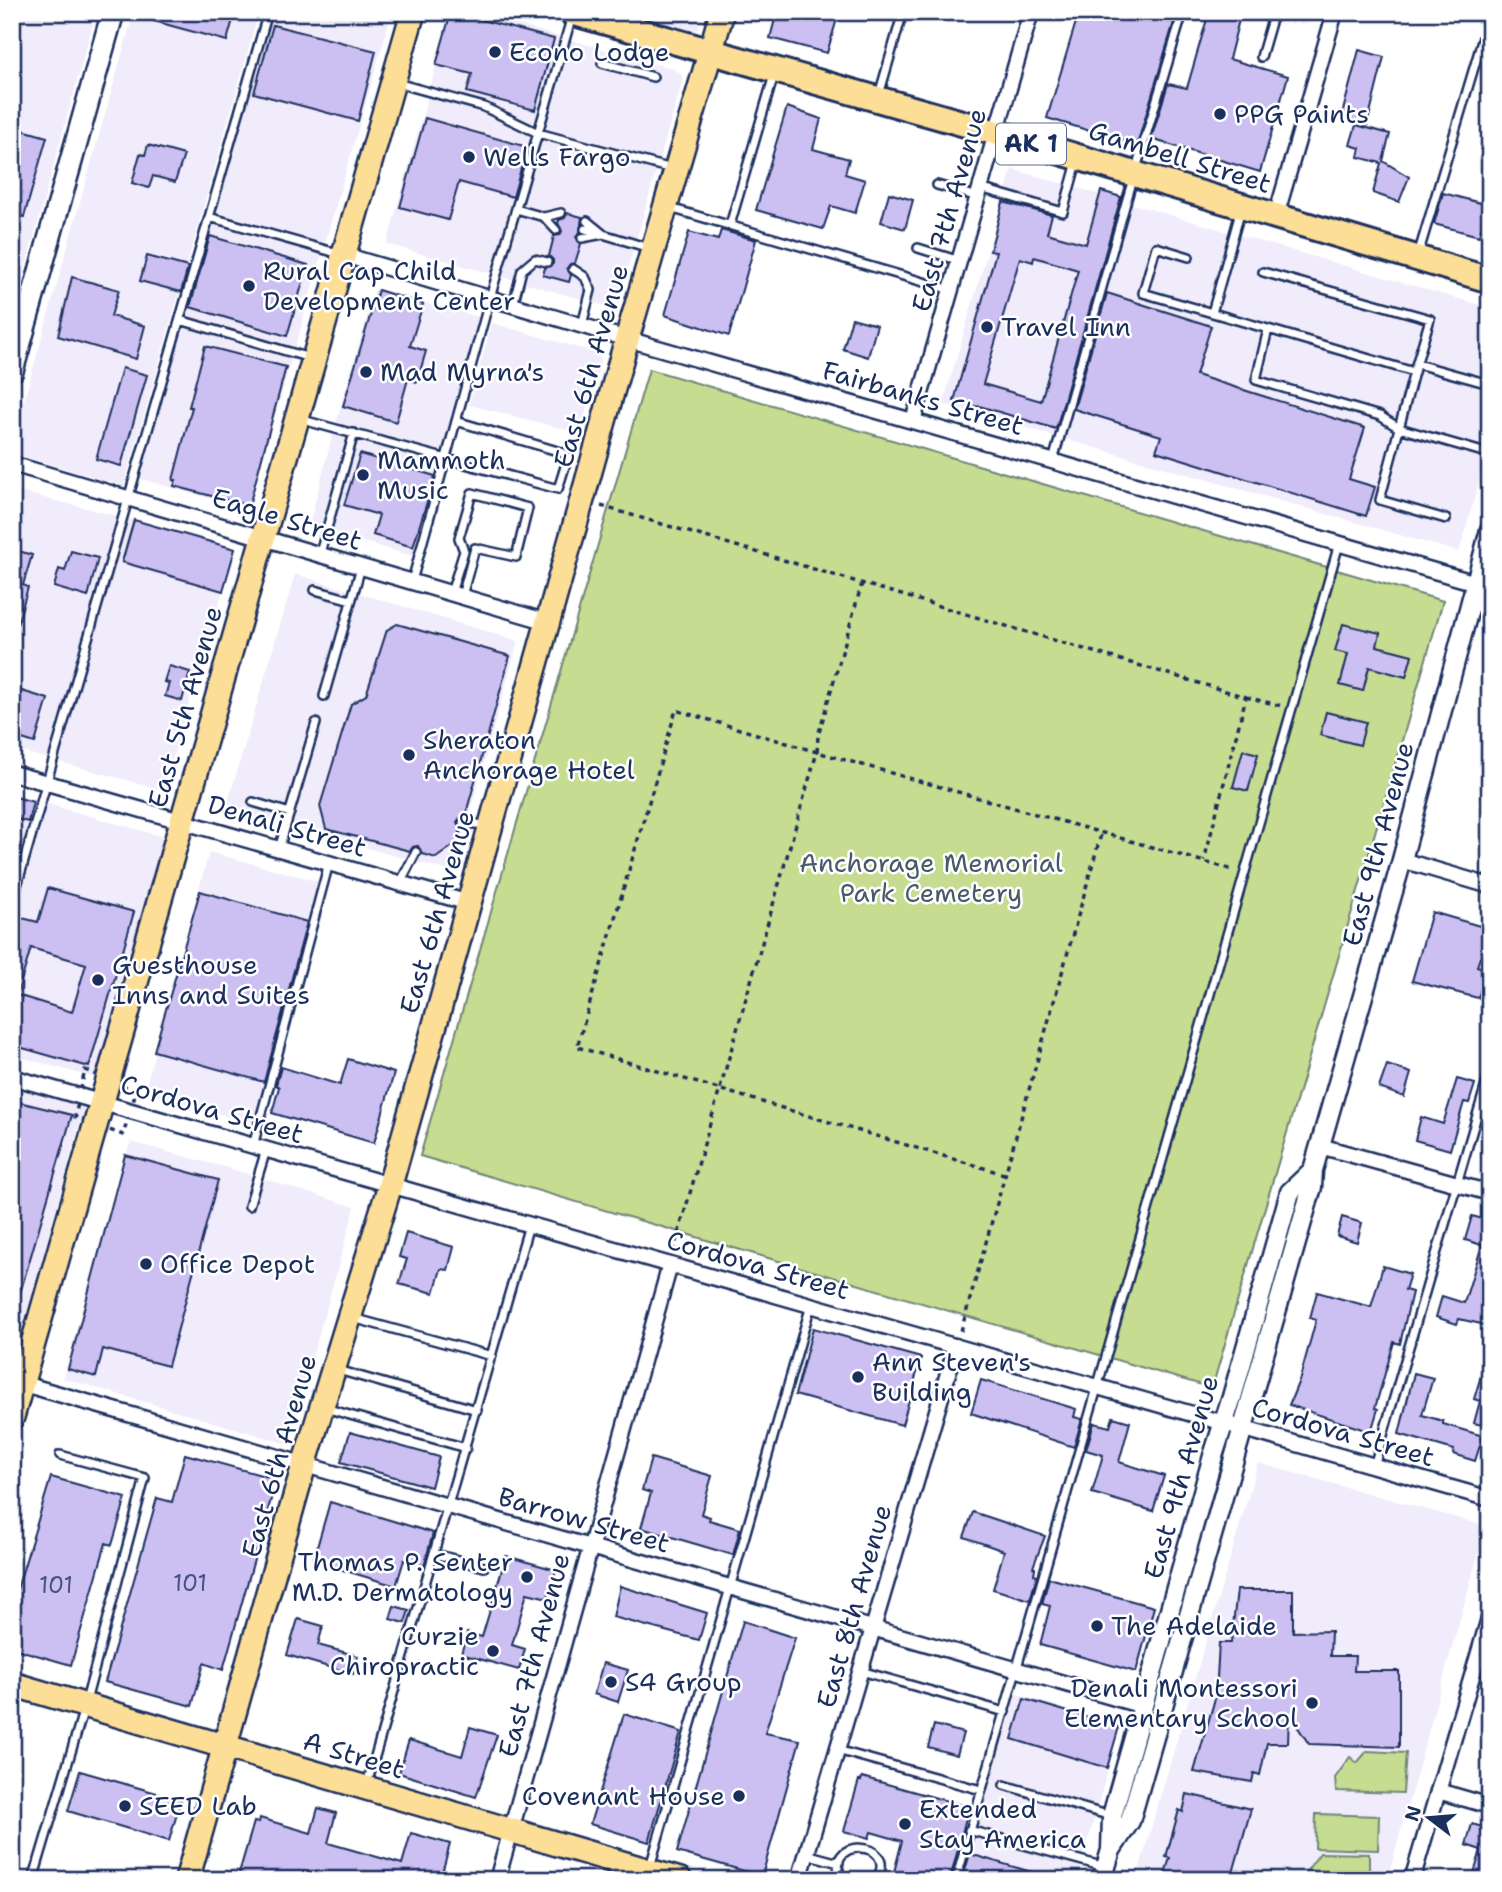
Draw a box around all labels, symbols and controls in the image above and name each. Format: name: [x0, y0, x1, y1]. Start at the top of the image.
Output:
place label: Econo Lodge: [509, 34, 669, 69]
marker: Econo Lodge: [487, 44, 503, 60]
place label: PPG Paints: [1234, 96, 1369, 131]
street label: East 7th Avenue: [903, 104, 994, 316]
marker: PPG Paints: [1212, 106, 1228, 122]
street label: Gambell Street: [1085, 112, 1276, 201]
road number: AK 1: [996, 124, 1066, 164]
place label: Wells Fargo: [483, 139, 630, 174]
marker: Wells Fargo: [461, 149, 477, 165]
place label: Rural Cap Child Development Center: [263, 253, 515, 318]
street label: East 6th Avenue: [545, 260, 636, 472]
marker: Rural Cap Child Development Center: [241, 278, 257, 294]
place label: Travel Inn: [1001, 309, 1131, 344]
marker: Travel Inn: [979, 319, 995, 335]
street label: Fairbanks Street: [818, 352, 1028, 443]
place label: Mad Myrna's: [380, 354, 544, 389]
marker: Mad Myrna's: [358, 364, 374, 380]
place label: Mammoth Music: [377, 442, 506, 507]
marker: Mammoth Music: [355, 467, 371, 483]
street label: Eagle Street: [208, 479, 366, 558]
street label: East 5th Avenue: [139, 602, 230, 812]
place label: Sheraton Anchorage Hotel: [423, 722, 635, 787]
street label: East 9th Avenue: [1333, 738, 1422, 950]
marker: Sheraton Anchorage Hotel: [401, 747, 417, 763]
street label: Denali Street: [204, 786, 371, 865]
street label: East 6th Avenue: [391, 806, 482, 1018]
park label: Anchorage Memorial Park Cemetery: [799, 845, 1063, 910]
place label: Guesthouse Inns and Suites: [112, 947, 310, 1012]
marker: Guesthouse Inns and Suites: [90, 972, 106, 988]
street label: Cordova Street: [117, 1066, 308, 1151]
street label: Cordova Street: [663, 1222, 854, 1307]
place label: Office Depot: [160, 1246, 315, 1281]
marker: Office Depot: [138, 1256, 154, 1272]
place label: Ann Steven's Building: [872, 1344, 1031, 1409]
street label: East 6th Avenue: [233, 1350, 324, 1562]
marker: Ann Steven's Building: [850, 1369, 866, 1385]
street label: East 9th Avenue: [1135, 1371, 1226, 1583]
street label: Cordova Street: [1248, 1389, 1439, 1474]
street label: Barrow Street: [494, 1478, 674, 1561]
street label: East 8th Avenue: [808, 1500, 899, 1712]
place label: Thomas P. Senter M.D. Dermatology: [292, 1544, 513, 1609]
street label: East 7th Avenue: [489, 1549, 578, 1761]
house number: 101: [173, 1568, 207, 1598]
marker: Thomas P. Senter M.D. Dermatology: [519, 1569, 535, 1585]
house number: 101: [39, 1570, 73, 1600]
place label: The Adelaide: [1111, 1608, 1277, 1643]
place label: Curzie Chiropractic: [330, 1618, 479, 1683]
marker: The Adelaide: [1089, 1618, 1105, 1634]
marker: Curzie Chiropractic: [485, 1643, 501, 1659]
place label: S4 Group: [625, 1664, 742, 1699]
place label: Denali Montessori Elementary School: [1064, 1670, 1298, 1735]
marker: S4 Group: [603, 1674, 619, 1690]
marker: Denali Montessori Elementary School: [1304, 1695, 1320, 1711]
street label: A Street: [299, 1723, 409, 1786]
place label: Covenant House: [522, 1778, 725, 1813]
north arrow: [1394, 1784, 1464, 1854]
place label: SEED Lab: [139, 1788, 257, 1823]
marker: Covenant House: [731, 1788, 747, 1804]
place label: Extended Stay America: [919, 1791, 1086, 1856]
marker: SEED Lab: [117, 1798, 133, 1814]
text: N: [1399, 1803, 1427, 1824]
marker: Extended Stay America: [897, 1816, 913, 1832]

